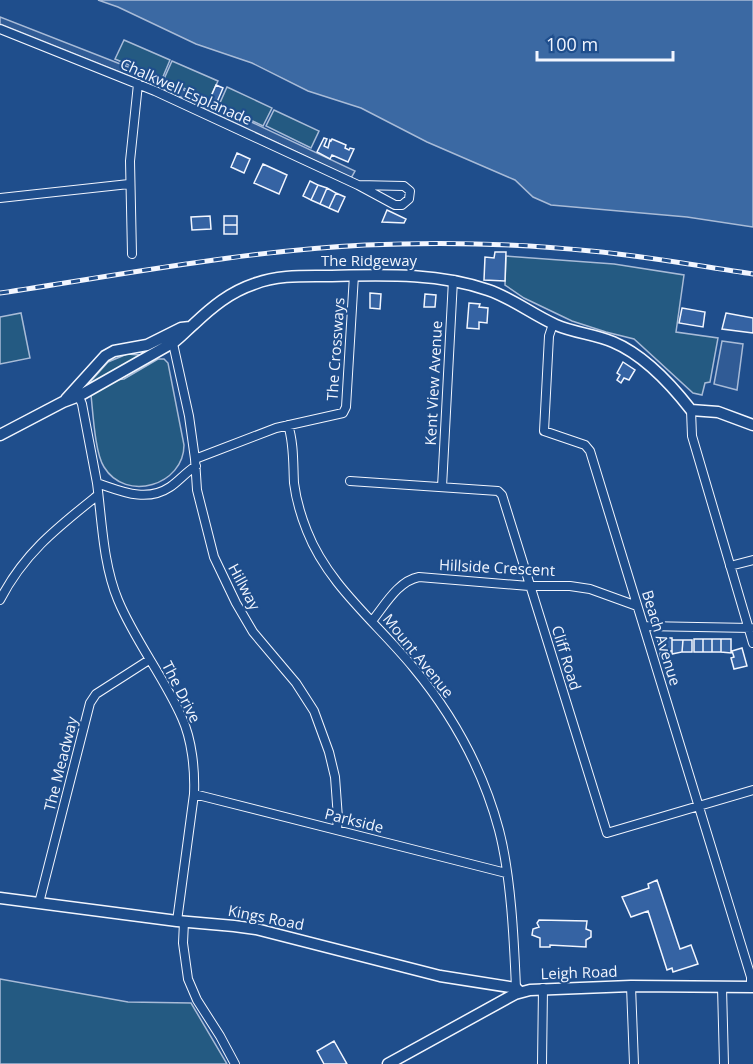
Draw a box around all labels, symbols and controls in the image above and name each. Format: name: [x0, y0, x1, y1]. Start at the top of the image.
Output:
scale bar: [537, 24, 674, 62]
text: 100 m: [546, 32, 598, 56]
street label: Chalkwell Esplanade: [117, 53, 255, 129]
street label: The Ridgeway: [321, 250, 418, 270]
street label: The Crossways: [321, 297, 349, 401]
street label: Kent View Avenue: [420, 320, 446, 446]
street label: Hillside Crescent: [439, 554, 556, 580]
street label: Hillway: [224, 560, 266, 614]
street label: Beach Avenue: [638, 587, 686, 688]
street label: Mount Avenue: [379, 609, 459, 701]
street label: Cliff Road: [548, 623, 586, 693]
street label: The Drive: [158, 657, 206, 726]
street label: The Meadway: [39, 714, 82, 813]
street label: Parkside: [323, 803, 386, 837]
street label: Kings Road: [226, 900, 306, 934]
street label: Leigh Road: [540, 961, 618, 983]

